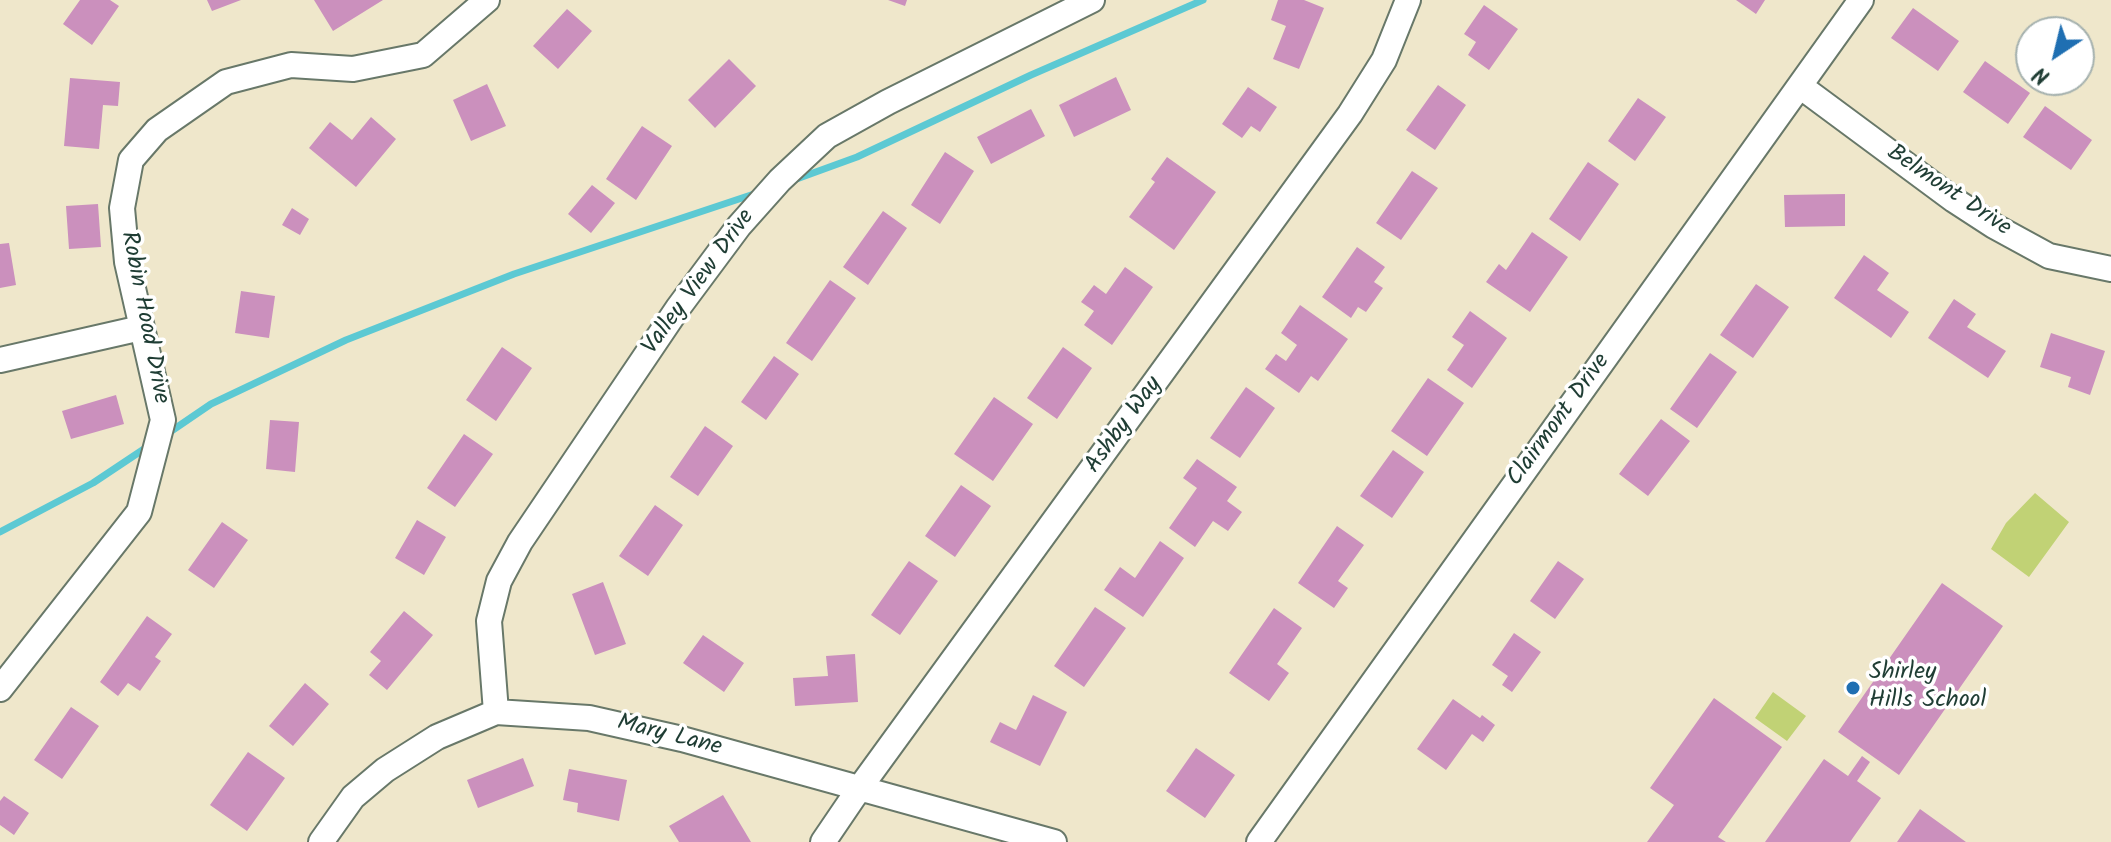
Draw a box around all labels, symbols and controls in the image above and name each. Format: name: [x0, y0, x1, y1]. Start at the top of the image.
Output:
north arrow: [2015, 16, 2095, 96]
text: N: [2026, 56, 2058, 93]
street label: Belmont Drive: [1880, 140, 2016, 244]
street label: Valley View Drive: [638, 205, 762, 361]
street label: Robin Hood Drive: [112, 229, 174, 407]
street label: Clairmont Drive: [1502, 349, 1618, 493]
street label: Ashby Way: [1080, 372, 1170, 480]
place label: Shirley Hills School: [1869, 660, 1986, 716]
marker: Shirley Hills School: [1844, 679, 1862, 697]
street label: Mary Lane: [614, 710, 724, 764]

